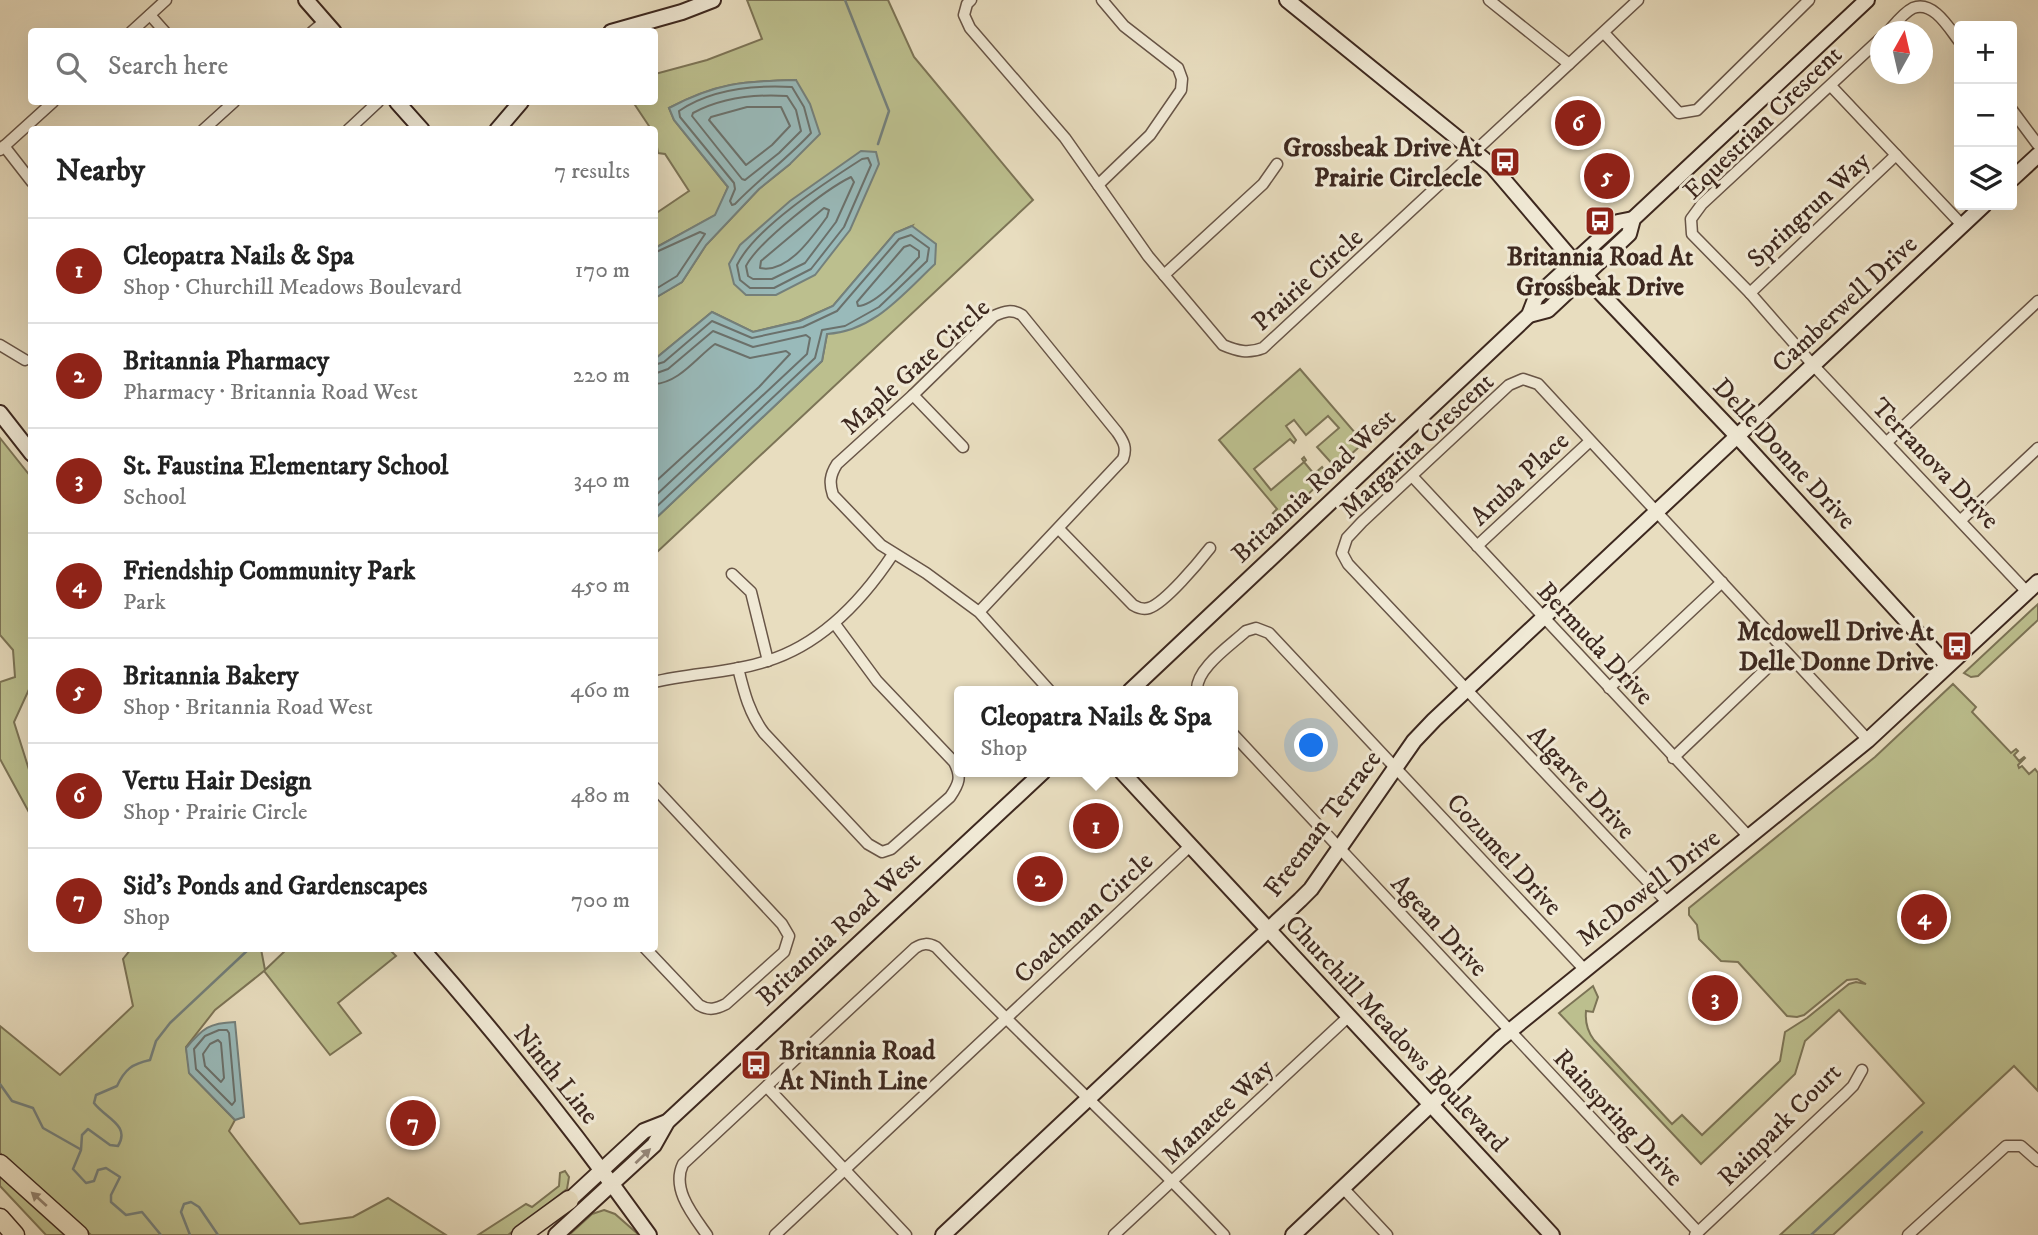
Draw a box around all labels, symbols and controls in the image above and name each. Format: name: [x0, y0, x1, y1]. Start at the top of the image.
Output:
north arrow: [1870, 21, 1933, 84]
map controls: [1954, 21, 2017, 210]
button: +: [1954, 21, 2017, 84]
search box: [28, 28, 658, 105]
street label: Equestrian Crescent: [1677, 39, 1849, 207]
icon: search: [52, 48, 90, 86]
text: Search here: [108, 50, 228, 83]
button: −: [1954, 84, 2017, 147]
pin: 6: [1555, 97, 1601, 149]
place label: Grossbeak Drive At Prairie Circlecle: [1283, 132, 1483, 195]
street label: Springrun Way: [1741, 144, 1878, 275]
bus stop icon: Grossbeak Drive At Prairie Circlecle: [1488, 145, 1522, 179]
button: layers: [1954, 147, 2017, 210]
pin: 5: [1584, 150, 1630, 202]
text: Nearby: [56, 153, 145, 190]
text: 7 results: [554, 157, 630, 186]
bus stop icon: Britannia Road At Grossbeak Drive: [1583, 204, 1617, 238]
street label: Prairie Circle: [1246, 222, 1370, 339]
street label: Camberwell Drive: [1765, 228, 1925, 380]
text: Cleopatra Nails & Spa: [123, 240, 354, 273]
place label: Britannia Road At Grossbeak Drive: [1507, 241, 1694, 304]
text: 1: [75, 256, 83, 285]
text: 170 m: [575, 256, 630, 285]
text: Shop · Churchill Meadows Boulevard: [123, 273, 462, 302]
street label: Maple Gate Circle: [835, 292, 997, 443]
text: Britannia Pharmacy: [123, 345, 329, 378]
text: 2: [73, 361, 85, 390]
text: 220 m: [573, 361, 630, 390]
street label: Margarita Crescent: [1333, 366, 1501, 526]
street label: Delle Donne Drive: [1705, 371, 1863, 537]
text: Pharmacy · Britannia Road West: [123, 378, 418, 407]
street label: Terranova Drive: [1864, 391, 2006, 537]
street label: Britannia Road West: [1225, 402, 1403, 571]
street label: Aruba Place: [1464, 425, 1576, 533]
text: St. Faustina Elementary School: [123, 450, 448, 483]
text: 3: [75, 466, 83, 495]
text: 340 m: [574, 466, 630, 495]
text: School: [123, 483, 186, 512]
text: Friendship Community Park: [123, 555, 415, 588]
text: 4: [72, 571, 86, 600]
text: 450 m: [571, 571, 630, 600]
street label: Bermuda Drive: [1530, 576, 1660, 712]
text: Park: [123, 588, 166, 617]
place label: Mcdowell Drive At Delle Donne Drive: [1737, 616, 1935, 679]
bus stop icon: Mcdowell Drive At Delle Donne Drive: [1940, 629, 1974, 663]
text: Britannia Bakery: [123, 660, 298, 693]
text: 5: [73, 676, 85, 705]
text: 460 m: [570, 676, 630, 705]
popup: [954, 686, 1238, 777]
text: Shop · Britannia Road West: [123, 693, 373, 722]
text: Cleopatra Nails & Spa: [981, 701, 1211, 734]
street label: Algarve Drive: [1520, 719, 1642, 847]
your location: [1294, 728, 1328, 762]
text: Shop: [981, 734, 1027, 763]
street label: Freeman Terrace: [1257, 744, 1389, 904]
text: Vertu Hair Design: [123, 765, 312, 798]
text: 6: [73, 781, 85, 810]
text: 480 m: [571, 781, 630, 810]
street label: Cozumel Drive: [1439, 787, 1569, 923]
text: Shop · Prairie Circle: [123, 798, 308, 827]
pin: 1: [1073, 800, 1119, 852]
street label: McDowell Drive: [1571, 822, 1727, 954]
street label: Britannia Road West: [750, 845, 928, 1014]
street label: Coachman Circle: [1007, 845, 1161, 991]
pin: 2: [1017, 853, 1063, 905]
street label: Agean Drive: [1383, 868, 1495, 984]
text: Sid's Ponds and Gardenscapes: [123, 870, 428, 903]
text: 7: [73, 886, 85, 915]
text: 700 m: [571, 886, 630, 915]
pin: 4: [1901, 891, 1947, 943]
text: Shop: [123, 903, 170, 932]
street label: Churchill Meadows Boulevard: [1277, 908, 1515, 1160]
pin: 3: [1692, 972, 1738, 1024]
street label: Ninth Line: [506, 1019, 606, 1131]
place label: Britannia Road At Ninth Line: [778, 1035, 936, 1098]
street label: Rainspring Drive: [1546, 1042, 1690, 1194]
bus stop icon: Britannia Road At Ninth Line: [739, 1048, 773, 1082]
street label: Manatee Way: [1155, 1052, 1281, 1172]
street label: Rainpark Court: [1711, 1056, 1849, 1194]
pin: 7: [390, 1097, 436, 1149]
one-way arrow: [634, 1148, 651, 1164]
one-way arrow: [31, 1192, 48, 1208]

